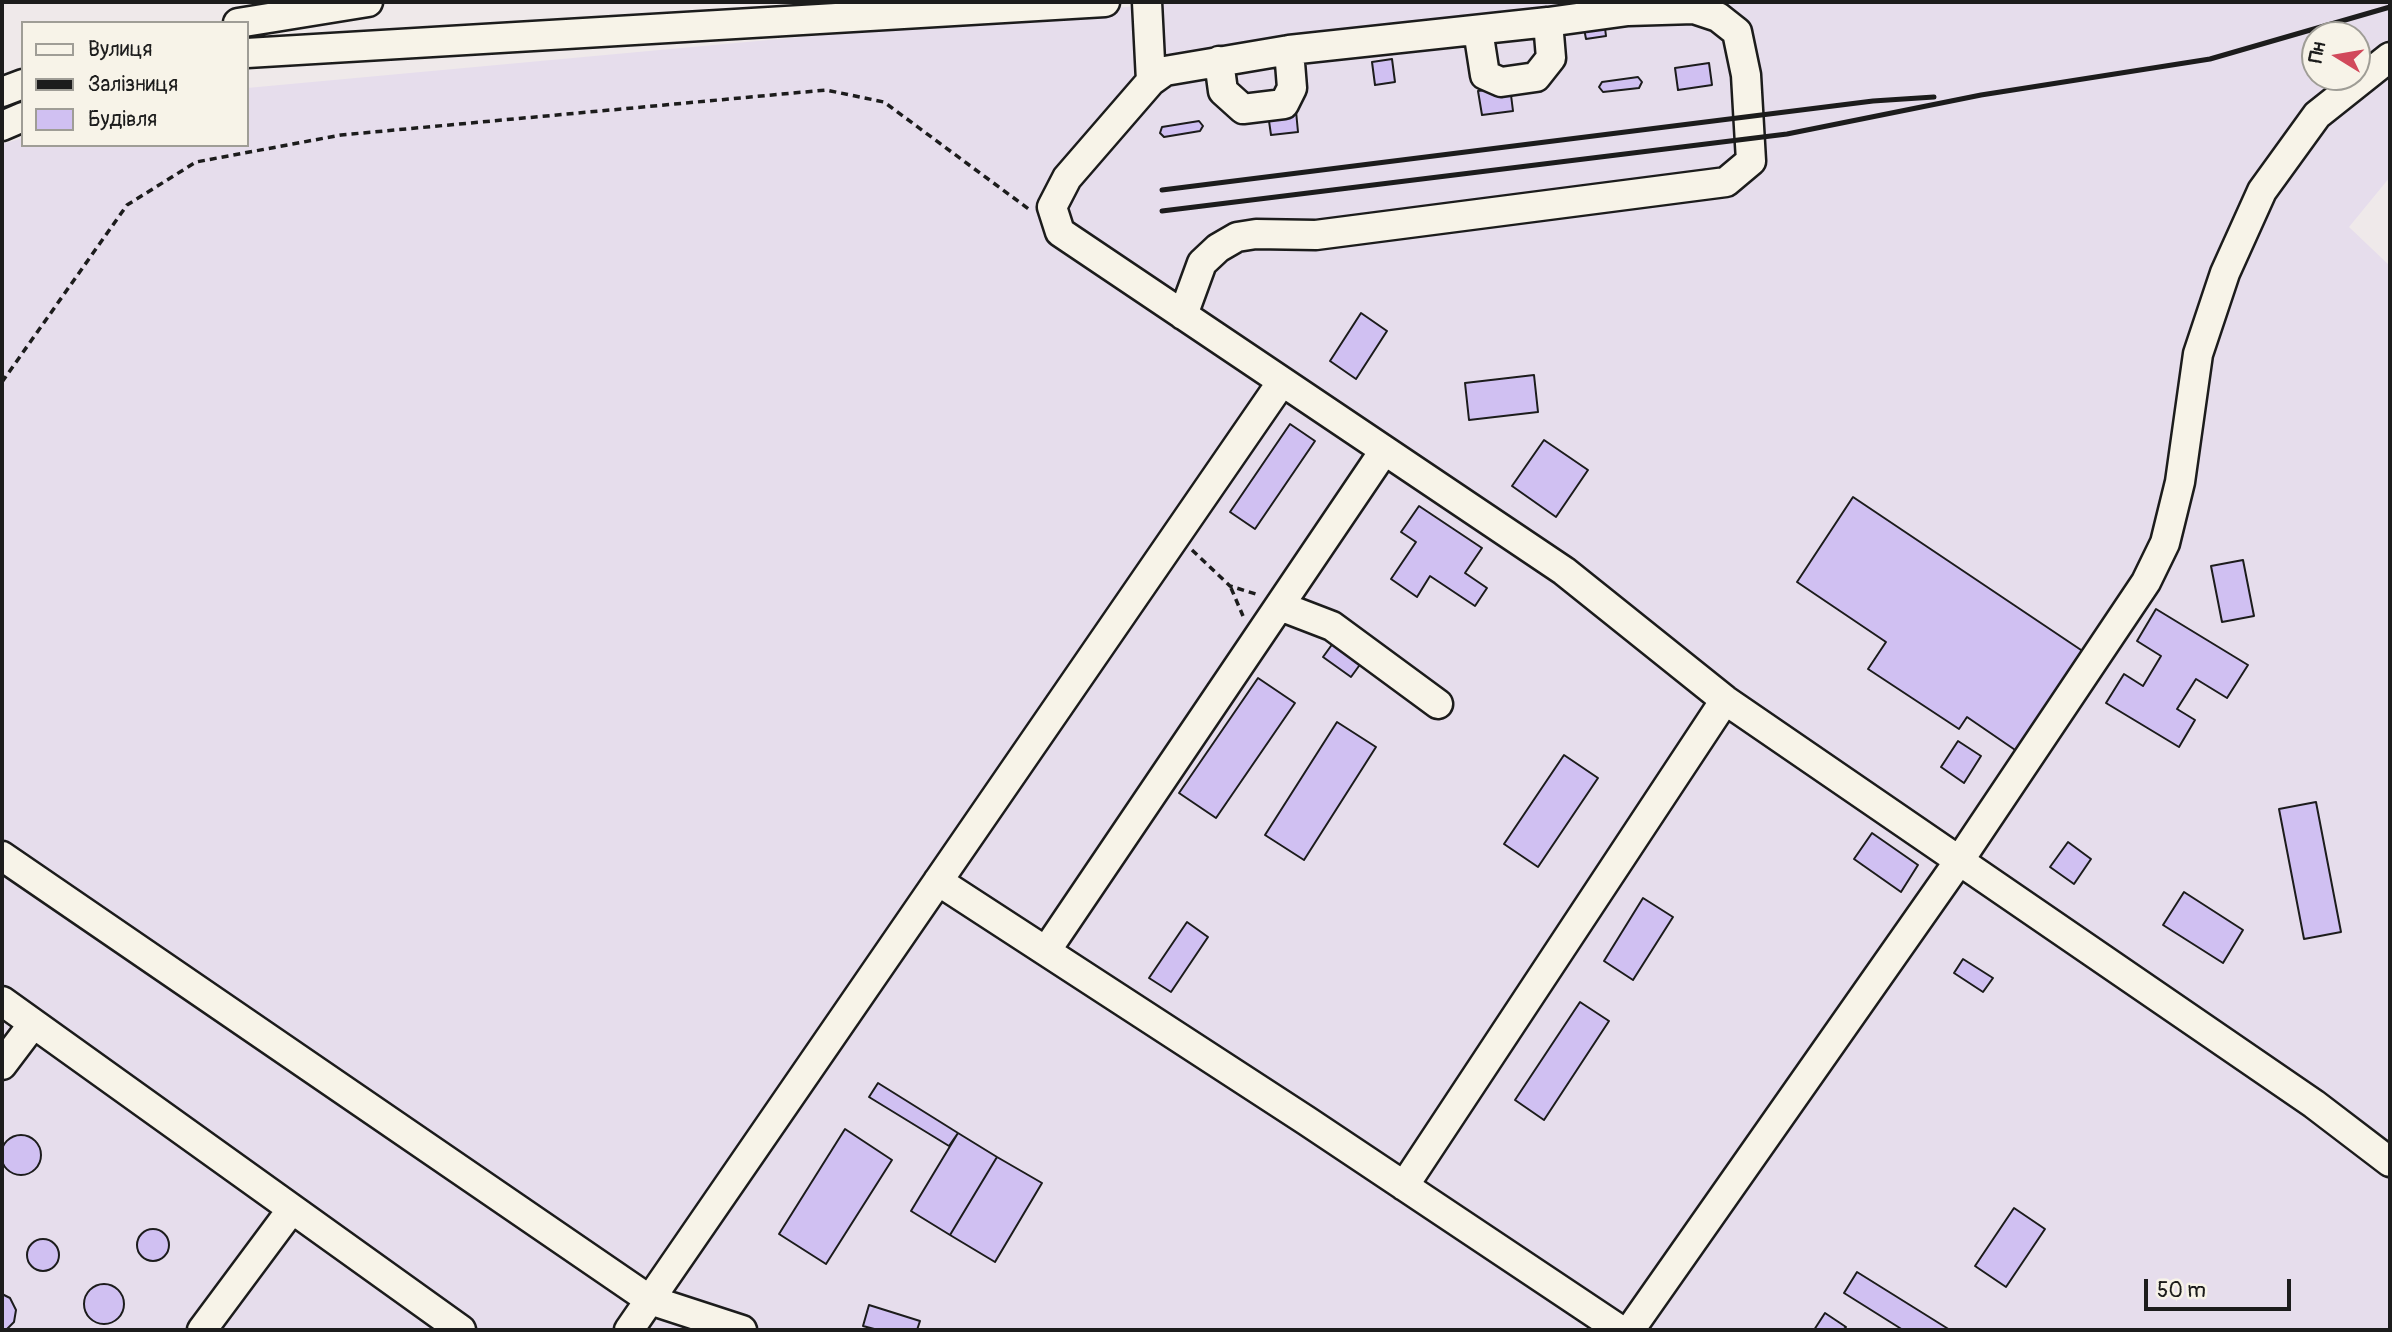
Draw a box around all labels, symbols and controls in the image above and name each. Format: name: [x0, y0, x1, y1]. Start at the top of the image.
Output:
legend: [21, 21, 248, 147]
north arrow: [2301, 21, 2371, 91]
text: Вулиця: [88, 36, 152, 63]
text: Пн: [2304, 40, 2331, 65]
text: Залізниця: [88, 71, 178, 98]
text: Будівля: [88, 106, 157, 133]
scale bar: [2147, 1266, 2294, 1310]
text: 50 m: [2157, 1277, 2206, 1304]

